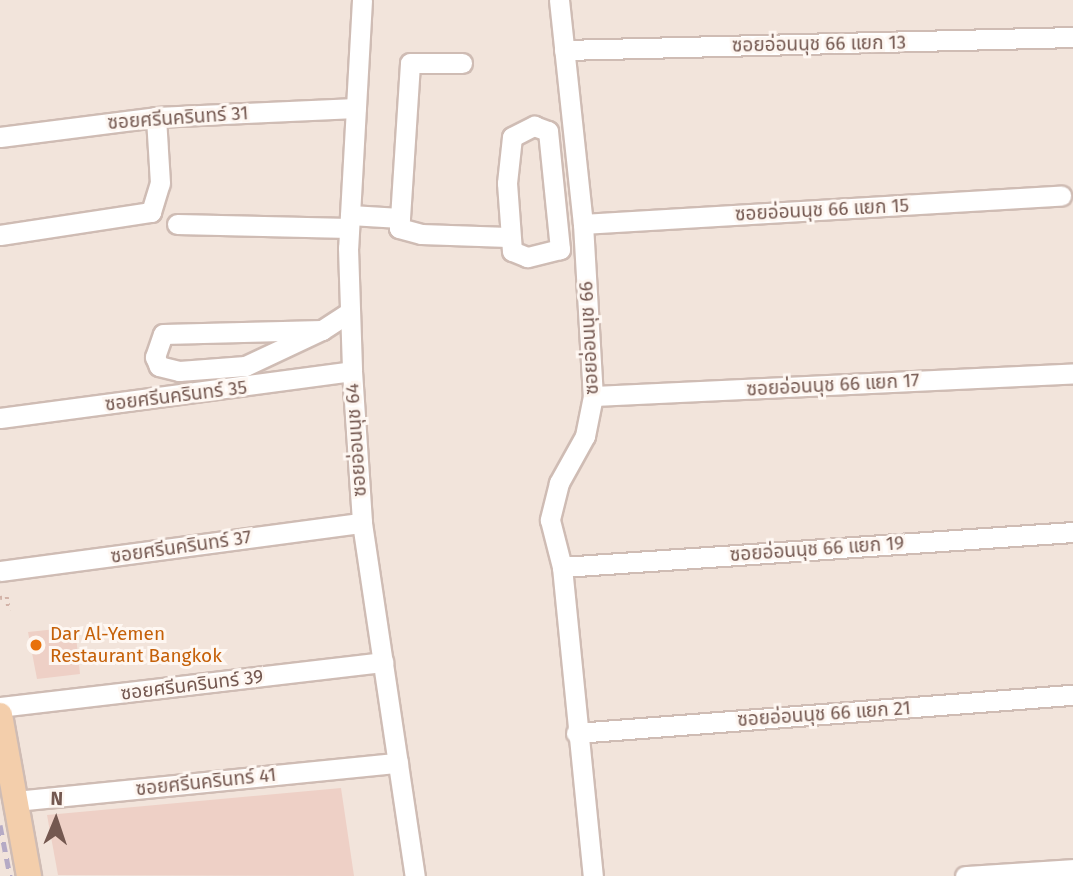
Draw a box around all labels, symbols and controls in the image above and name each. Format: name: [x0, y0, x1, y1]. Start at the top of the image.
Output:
street label: ซอยอ่อนนุช 66 แยก 13: [732, 31, 906, 57]
street label: ซอยศรีนครินทร์ 31: [107, 102, 249, 134]
street label: ซอยอ่อนนุช 66 แยก 15: [734, 194, 910, 226]
street label: ซอยอ่อนนุช 66: [575, 281, 603, 395]
street label: ซอยอ่อนนุช 66 แยก 17: [746, 369, 920, 401]
street label: ซอยศรีนครินทร์ 35: [104, 376, 248, 416]
street label: ซอยอ่อนนุช 64: [341, 383, 371, 497]
street label: ซอยศรีนครินทร์ 37: [109, 526, 253, 568]
street label: ซอยอ่อนนุช 66 แยก 19: [729, 532, 905, 566]
place label: Dar Al-Yemen Restaurant Bangkok: [50, 623, 222, 667]
marker: Dar Al-Yemen Restaurant Bangkok: [28, 637, 44, 653]
street label: ซอยศรีนครินทร์ 39: [119, 665, 265, 705]
street label: ซอยอ่อนนุช 66 แยก 21: [737, 697, 911, 731]
street label: ซอยศรีนครินทร์ 41: [135, 763, 277, 801]
north arrow: [21, 785, 91, 855]
text: N: [50, 787, 63, 810]

